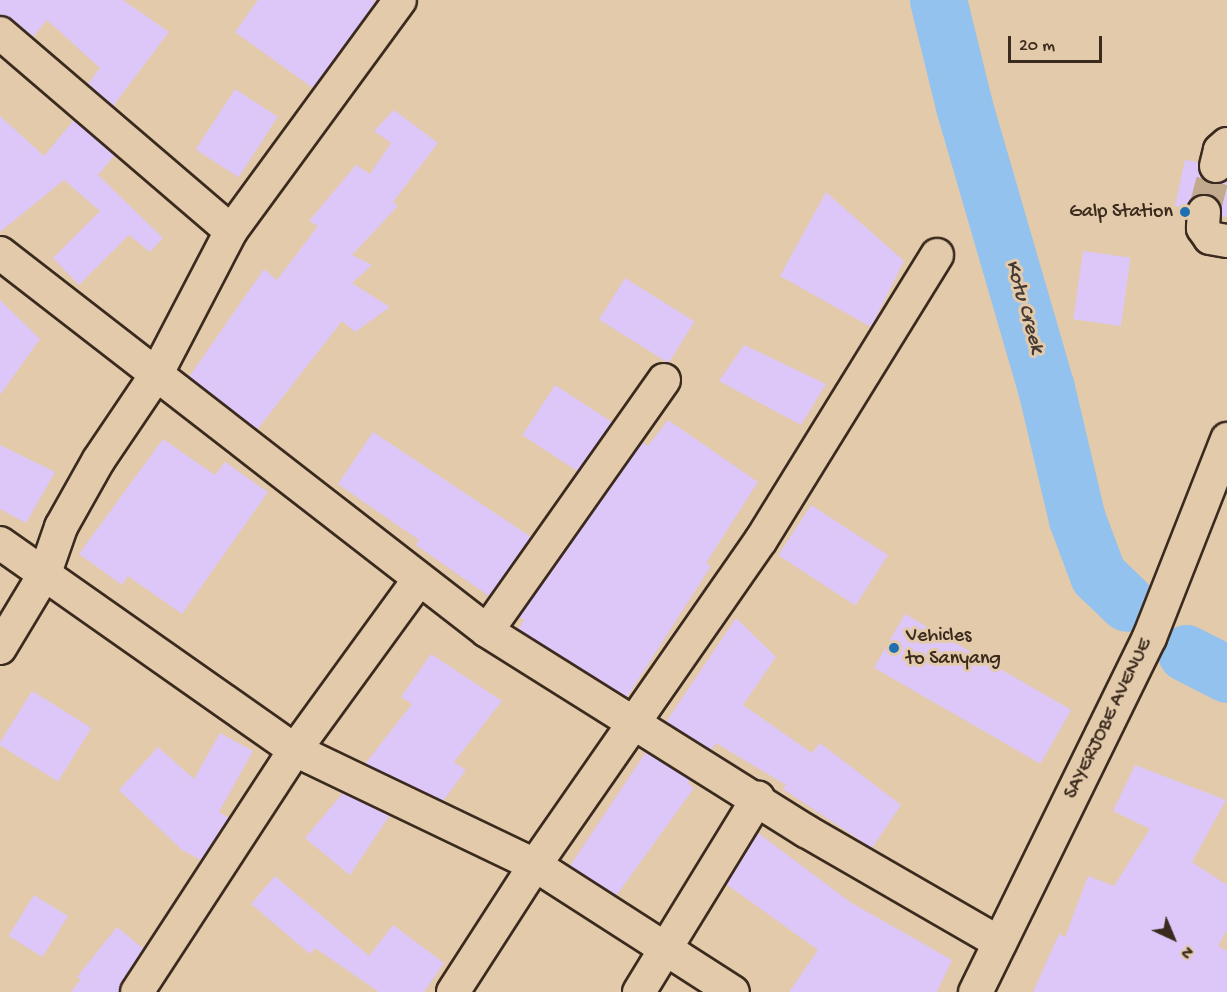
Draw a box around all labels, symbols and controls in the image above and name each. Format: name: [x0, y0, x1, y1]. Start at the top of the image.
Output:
scale bar: [1011, 24, 1106, 62]
text: 20 m: [1019, 36, 1055, 57]
place label: Galp Station: [1069, 200, 1173, 224]
marker: Galp Station: [1178, 205, 1192, 219]
water label: Kotu Creek: [998, 258, 1048, 356]
place label: Vehicles to Sanyang: [906, 624, 1001, 671]
street label: SAYERJOBE AVENUE: [1060, 635, 1158, 803]
marker: Vehicles to Sanyang: [887, 641, 901, 655]
north arrow: [1143, 908, 1203, 968]
text: N: [1175, 941, 1196, 962]

